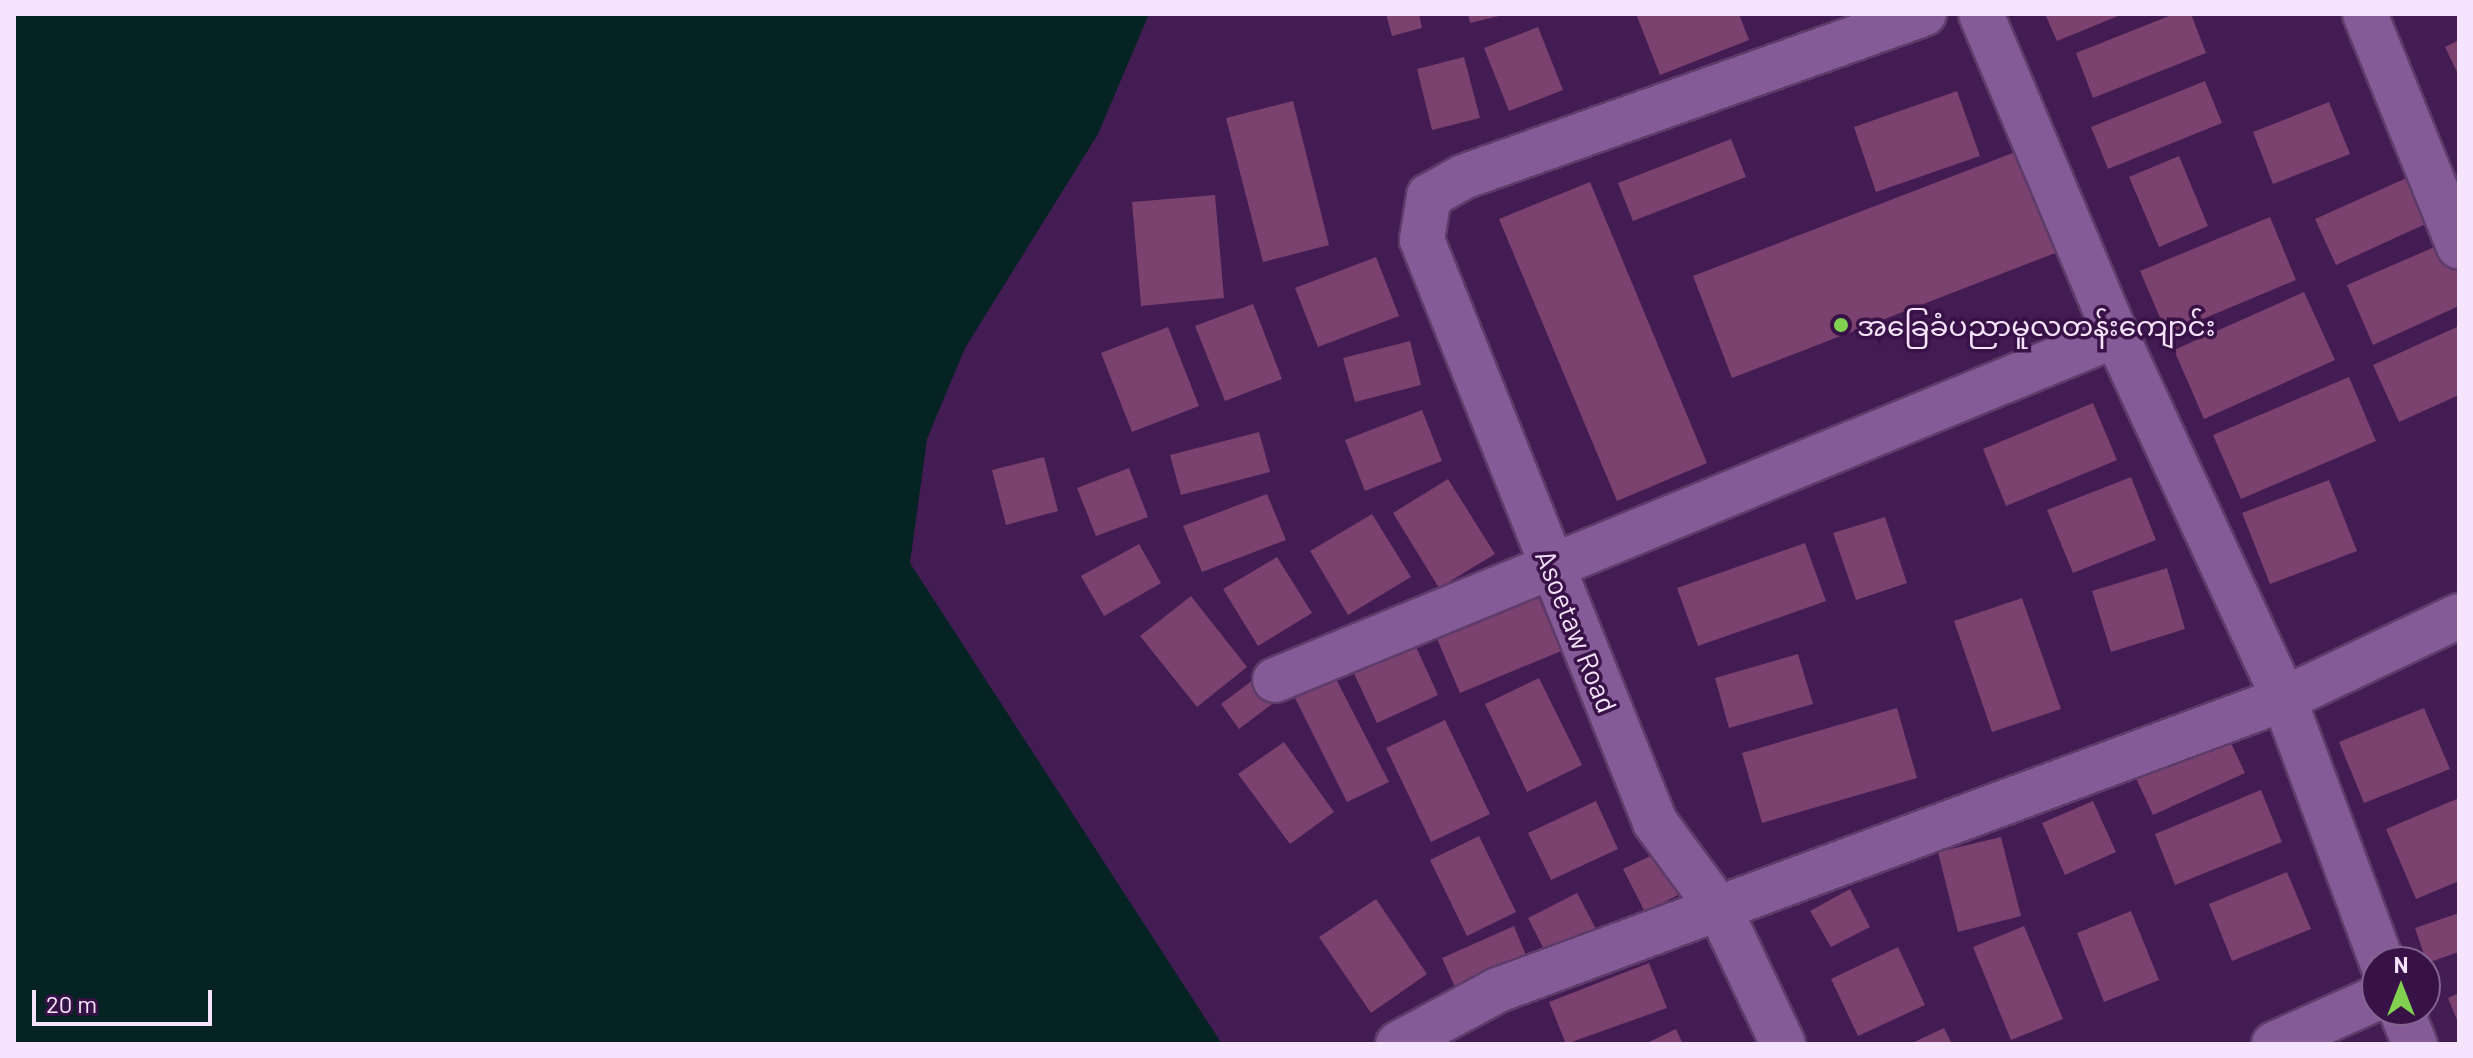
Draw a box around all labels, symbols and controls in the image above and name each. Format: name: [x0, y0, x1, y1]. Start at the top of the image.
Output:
place label: အခြေခံပညာမူလတန်းကျောင်း: [1857, 308, 2215, 342]
marker: အခြေခံပညာမူလတန်းကျောင်း: [1832, 316, 1850, 334]
street label: Asoetaw Road: [1529, 545, 1625, 717]
north arrow: [2361, 946, 2441, 1026]
text: N: [2394, 951, 2408, 977]
scale bar: [36, 974, 216, 1024]
text: 20 m: [46, 989, 97, 1018]

